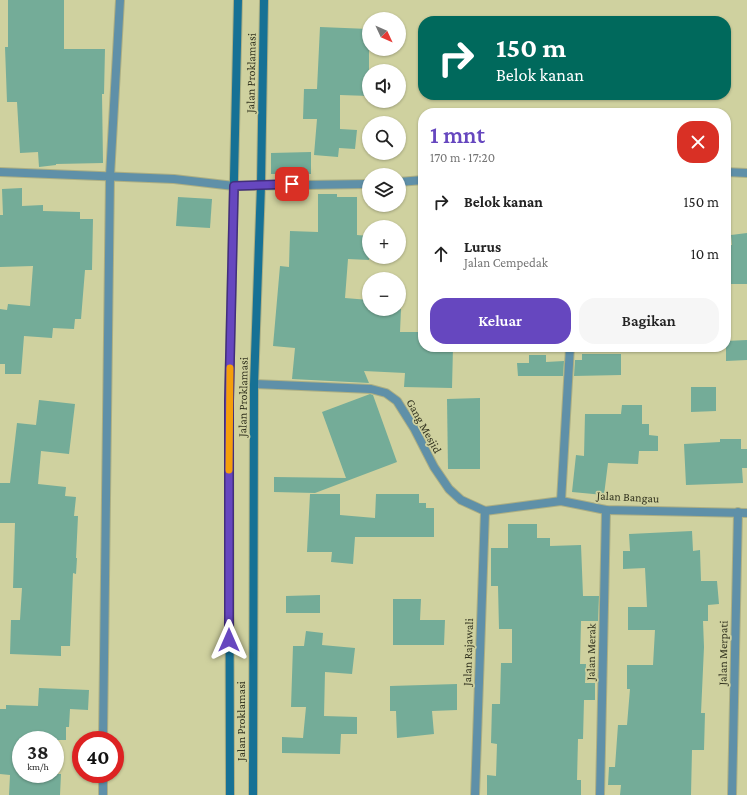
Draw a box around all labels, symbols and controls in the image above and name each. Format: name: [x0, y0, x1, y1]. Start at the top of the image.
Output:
north arrow: [362, 12, 406, 56]
map controls: [362, 12, 406, 316]
icon: right: [430, 32, 482, 84]
text: 150 m: [496, 32, 566, 63]
street label: Jalan Proklamasi: [243, 33, 259, 114]
button: sound: [362, 64, 406, 108]
text: Belok kanan: [496, 65, 584, 85]
button: search: [362, 116, 406, 160]
text: 1 mnt: [430, 121, 485, 148]
button: close: [677, 121, 719, 163]
text: 170 m · 17:20: [430, 150, 495, 165]
pin: [275, 167, 309, 201]
button: layers: [362, 168, 406, 212]
icon: arrive: [281, 173, 303, 195]
icon: right: [430, 191, 452, 213]
text: Belok kanan: [464, 194, 543, 210]
text: 150 m: [684, 194, 719, 210]
button: +: [362, 220, 406, 264]
text: Lurus: [464, 239, 501, 255]
icon: ahead: [430, 243, 452, 265]
text: 10 m: [691, 246, 719, 262]
text: Jalan Cempedak: [464, 255, 548, 270]
button: −: [362, 272, 406, 316]
button: Keluar: [430, 298, 571, 344]
button: Bagikan: [579, 298, 719, 344]
street label: Jalan Proklamasi: [235, 357, 251, 438]
street label: Gang Mesjid: [403, 396, 445, 456]
street label: Jalan Bangau: [595, 488, 660, 506]
street label: Jalan Rajawali: [460, 618, 476, 687]
position arrow: [208, 619, 250, 661]
street label: Jalan Merpati: [715, 620, 731, 687]
street label: Jalan Merak: [583, 623, 599, 682]
street label: Jalan Proklamasi: [234, 681, 248, 762]
speed limit sign: 40: [72, 731, 124, 783]
text: 38: [27, 741, 49, 763]
text: km/h: [27, 761, 49, 772]

